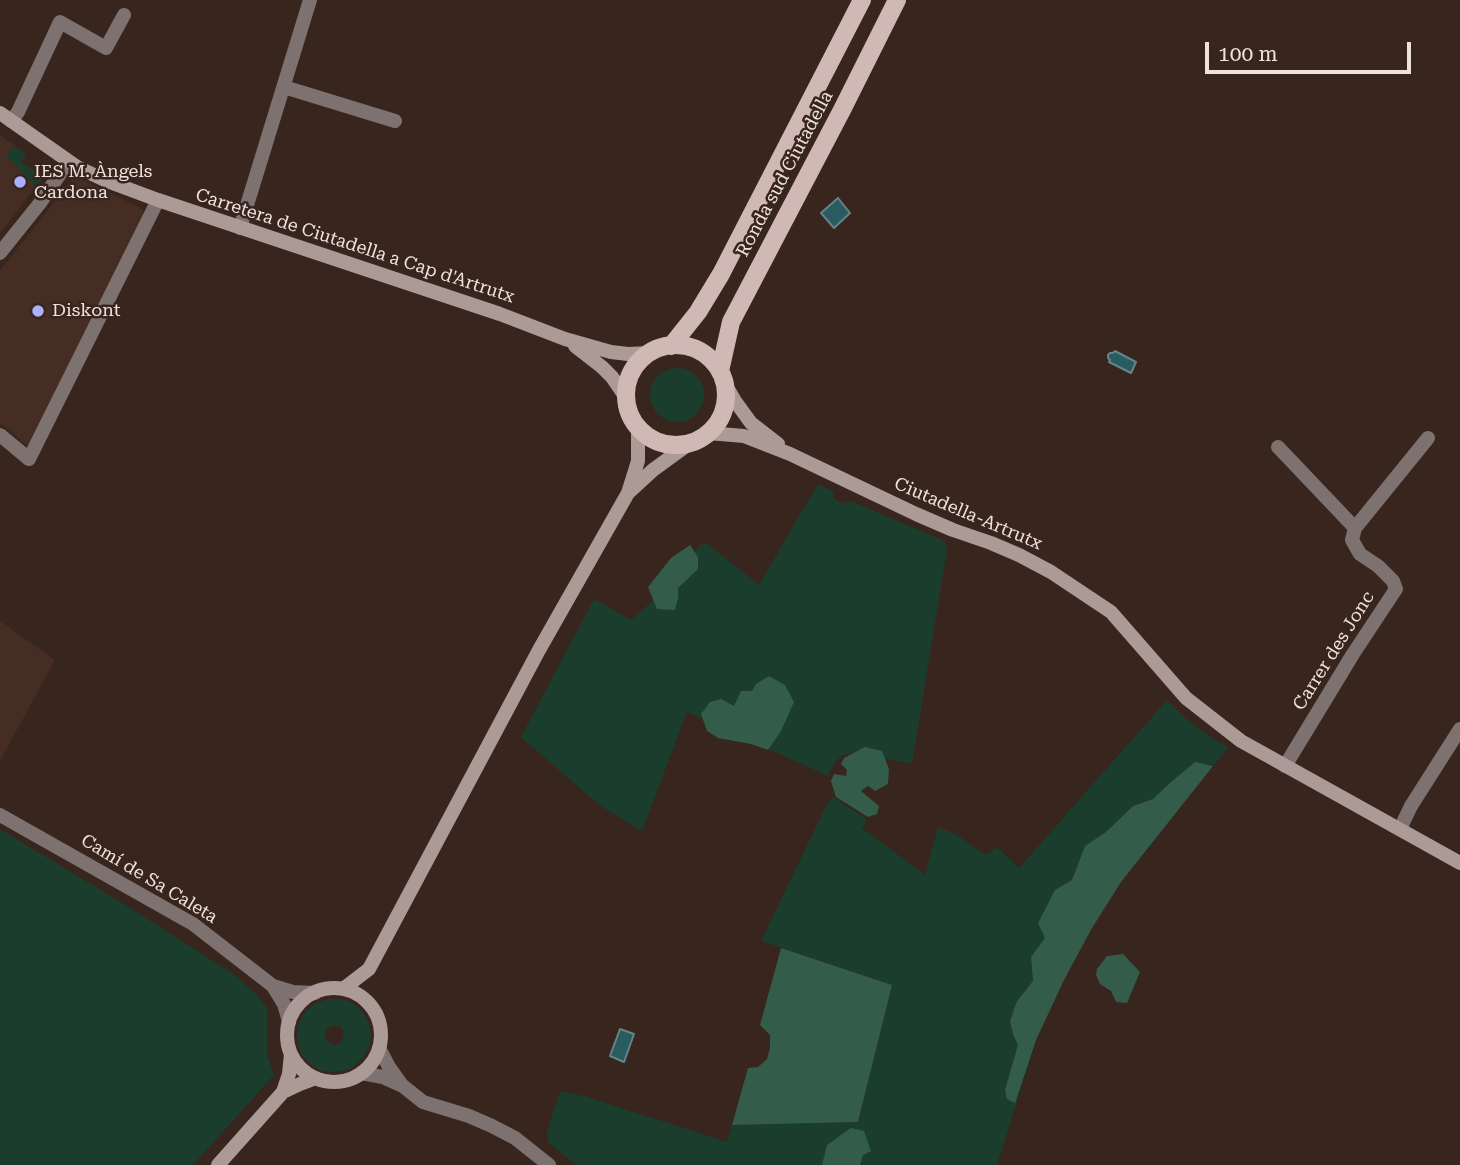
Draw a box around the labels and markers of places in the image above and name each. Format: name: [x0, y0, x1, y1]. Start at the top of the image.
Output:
place label: IES M. Àngels Cardona: [34, 161, 152, 204]
marker: IES M. Àngels Cardona: [12, 174, 28, 190]
place label: Diskont: [52, 300, 121, 322]
marker: Diskont: [30, 303, 46, 319]

